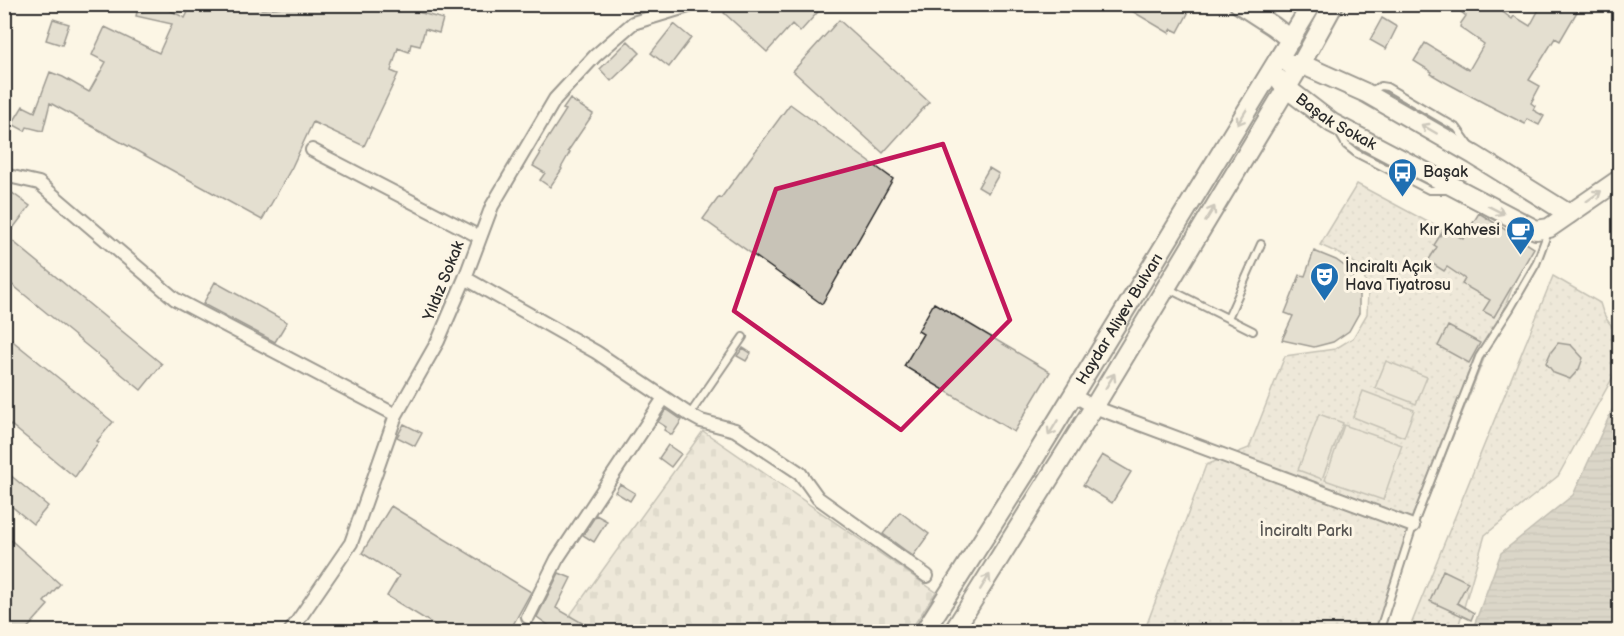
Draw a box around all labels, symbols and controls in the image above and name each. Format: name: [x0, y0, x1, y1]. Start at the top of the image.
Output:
street label: Başak Sokak: [1292, 89, 1380, 154]
one-way arrow: [1235, 108, 1247, 125]
one-way arrow: [1421, 123, 1438, 135]
bus stop icon: Başak: [1386, 156, 1418, 198]
place label: Başak: [1423, 163, 1468, 182]
one-way arrow: [1586, 190, 1602, 202]
one-way arrow: [1487, 205, 1505, 216]
one-way arrow: [1204, 206, 1216, 223]
cafe icon: Kır Kahvesi: [1505, 214, 1537, 256]
place label: Kır Kahvesi: [1419, 221, 1500, 240]
street label: Yıldız Sokak: [419, 238, 469, 325]
street label: Haydar Aliyev Bulvarı: [1072, 250, 1167, 388]
place label: İnciraltı Açık Hava Tiyatrosu: [1345, 256, 1451, 295]
theatre icon: İnciraltı Açık Hava Tiyatrosu: [1308, 260, 1340, 302]
one-way arrow: [1104, 373, 1116, 390]
one-way arrow: [1047, 419, 1059, 436]
park label: İnciraltı Parkı: [1260, 520, 1352, 541]
one-way arrow: [979, 574, 991, 591]

